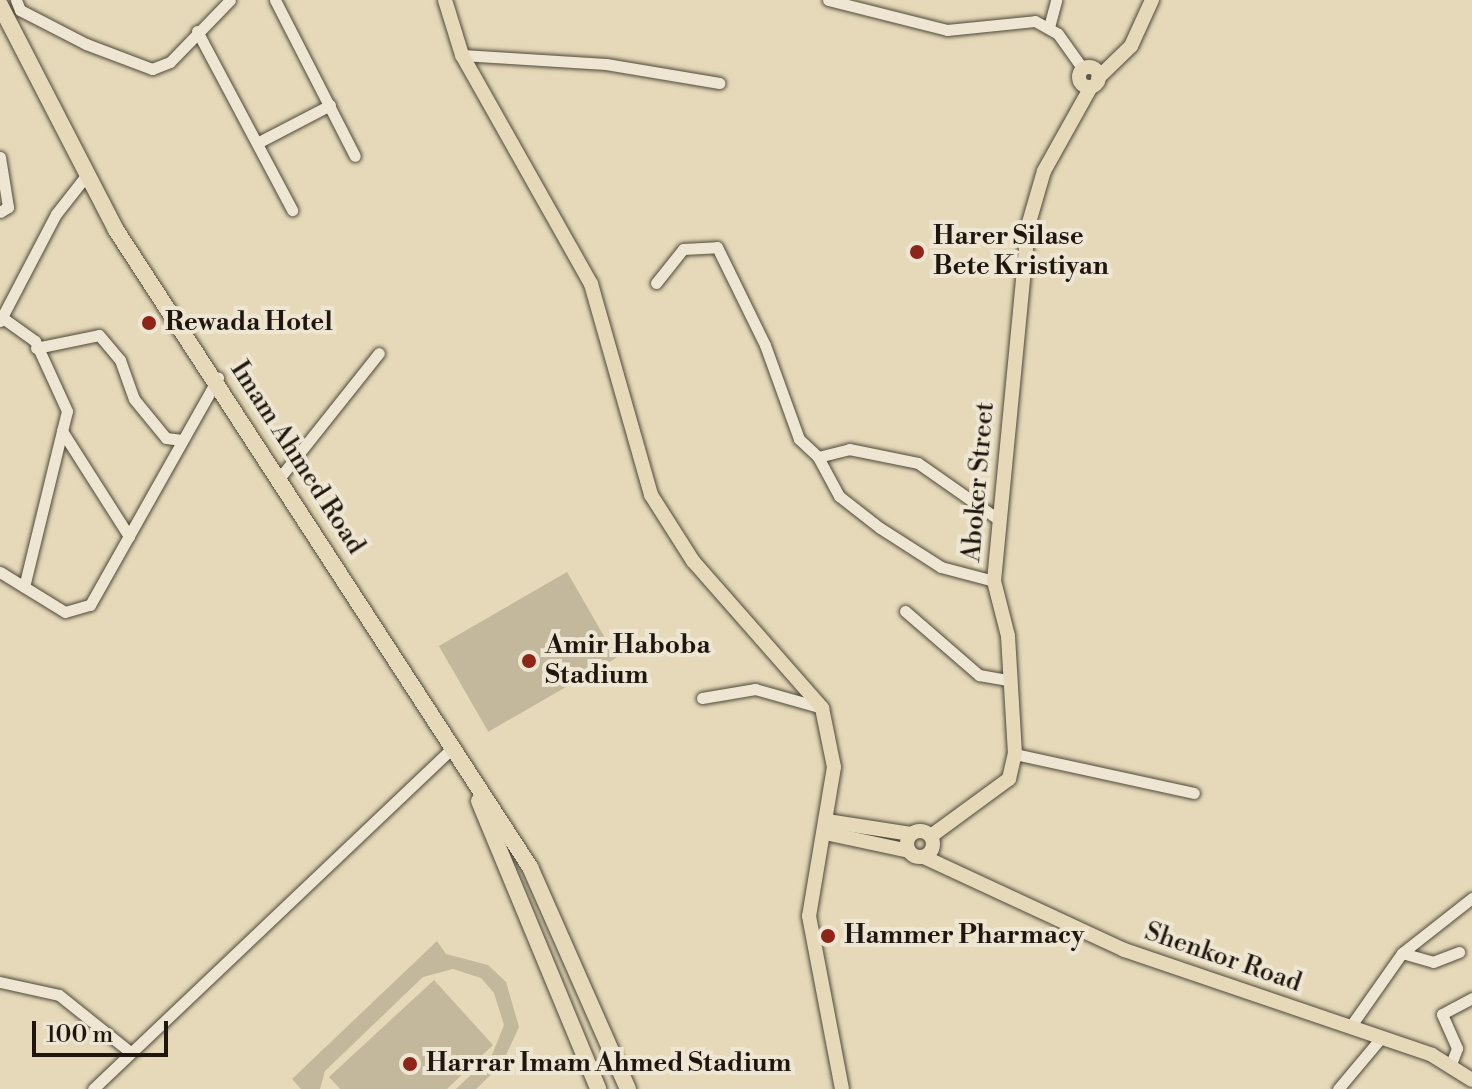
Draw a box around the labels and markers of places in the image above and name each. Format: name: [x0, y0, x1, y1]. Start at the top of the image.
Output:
place label: Harer Silase Bete Kristiyan: [933, 221, 1109, 282]
marker: Harer Silase Bete Kristiyan: [908, 243, 926, 261]
place label: Rewada Hotel: [165, 307, 333, 339]
marker: Rewada Hotel: [140, 314, 158, 332]
place label: Amir Haboba Stadium: [545, 630, 711, 692]
marker: Amir Haboba Stadium: [520, 652, 538, 670]
place label: Hammer Pharmacy: [844, 920, 1084, 952]
marker: Hammer Pharmacy: [819, 927, 837, 945]
place label: Harrar Imam Ahmed Stadium: [426, 1048, 791, 1080]
marker: Harrar Imam Ahmed Stadium: [401, 1055, 419, 1073]

